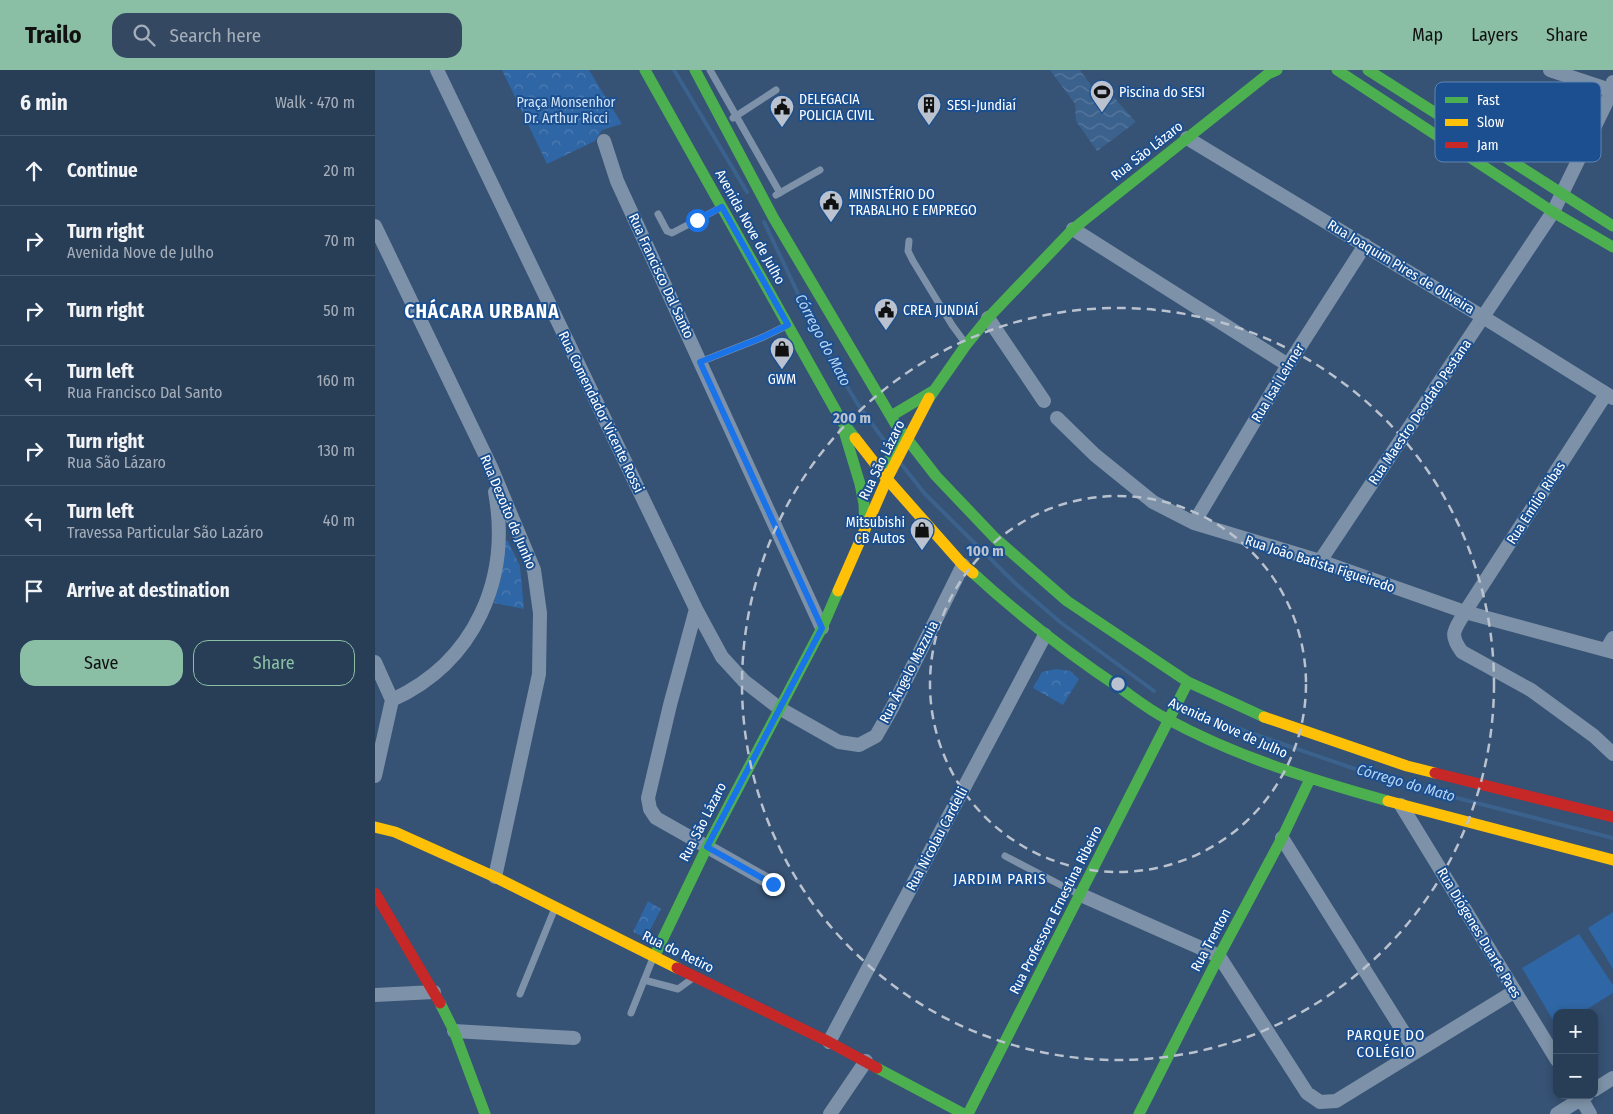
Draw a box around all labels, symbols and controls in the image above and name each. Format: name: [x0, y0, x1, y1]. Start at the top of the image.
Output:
search box: [112, 13, 462, 58]
text: Trailo: [25, 21, 82, 49]
icon: search: [130, 21, 158, 49]
text: Search here: [170, 24, 261, 47]
text: Map: [1412, 24, 1443, 46]
text: Layers: [1471, 24, 1518, 46]
text: Share: [1546, 24, 1588, 46]
sports icon: Piscina do SESI: [1089, 79, 1115, 113]
legend: [1435, 82, 1601, 162]
place label: Piscina do SESI: [1119, 84, 1205, 101]
text: 6 min: [20, 90, 68, 116]
place label: DELEGACIA POLICIA CIVIL: [799, 91, 874, 124]
building icon: SESI-Jundiaí: [916, 92, 942, 126]
text: Fast: [1477, 92, 1500, 109]
text: Walk · 470 m: [275, 93, 355, 112]
park label: Praça Monsenhor Dr. Arthur Ricci: [517, 94, 616, 127]
public building icon: DELEGACIA POLICIA CIVIL: [769, 94, 795, 128]
place label: SESI-Jundiaí: [947, 97, 1016, 114]
text: Slow: [1477, 114, 1504, 131]
street label: Rua São Lázaro: [1108, 118, 1186, 184]
text: Jam: [1477, 137, 1498, 154]
icon: ahead: [20, 157, 48, 185]
text: Continue: [67, 159, 138, 182]
text: 20 m: [324, 161, 355, 180]
street label: Avenida Nove de Julho: [711, 167, 789, 287]
place label: MINISTÉRIO DO TRABALHO E EMPREGO: [849, 185, 977, 219]
public building icon: MINISTÉRIO DO TRABALHO E EMPREGO: [818, 189, 844, 223]
route start: [686, 209, 709, 232]
street label: Rua Francisco Dal Santo: [625, 211, 697, 341]
street label: Rua Joaquim Pires de Oliveira: [1324, 216, 1478, 318]
text: Turn right: [67, 220, 144, 243]
icon: right: [20, 227, 48, 255]
text: 70 m: [324, 231, 355, 250]
text: Avenida Nove de Julho: [67, 243, 214, 262]
water label: Córrego do Mato: [791, 291, 855, 389]
icon: right: [20, 297, 48, 325]
public building icon: CREA JUNDIAÍ: [873, 297, 899, 331]
district label: CHÁCARA URBANA: [404, 298, 560, 323]
text: Turn right: [67, 299, 144, 322]
text: 50 m: [323, 301, 355, 320]
place label: CREA JUNDIAÍ: [903, 301, 979, 319]
street label: Rua Comendador Vicente Rossi: [555, 329, 647, 495]
shop icon: GWM: [769, 336, 795, 370]
street label: Rua Maestro Deodato Pestana: [1365, 336, 1475, 488]
street label: Rua Isai Leirner: [1248, 340, 1308, 425]
text: Turn left: [67, 360, 134, 383]
icon: left: [20, 367, 48, 395]
text: 160 m: [316, 371, 355, 390]
place label: GWM: [768, 371, 796, 388]
text: Rua Francisco Dal Santo: [67, 383, 222, 402]
text: 200 m: [832, 409, 871, 427]
street label: Rua São Lázaro: [855, 417, 909, 503]
text: Turn right: [67, 430, 144, 453]
icon: right: [20, 437, 48, 465]
text: 130 m: [317, 441, 355, 460]
street label: Rua Dezoito de Junho: [476, 452, 540, 572]
text: Rua São Lázaro: [67, 453, 166, 472]
street label: Rua Emílio Ribas: [1503, 458, 1569, 547]
text: Turn left: [67, 500, 134, 523]
icon: left: [20, 507, 48, 535]
text: 40 m: [323, 511, 355, 530]
place label: Mitsubishi CB Autos: [846, 514, 905, 547]
shop icon: Mitsubishi CB Autos: [909, 517, 935, 551]
text: Travessa Particular São Lazáro: [67, 523, 264, 542]
street label: Rua João Batista Figueiredo: [1243, 532, 1397, 596]
text: 100 m: [966, 542, 1004, 560]
icon: arrive: [20, 577, 48, 605]
text: Arrive at destination: [67, 579, 230, 602]
street label: Rua Ângelo Mazzuia: [875, 617, 942, 726]
button: Save: [20, 640, 183, 686]
button: Share: [193, 640, 355, 686]
centre of rings: [1109, 675, 1127, 693]
street label: Avenida Nove de Julho: [1166, 694, 1290, 762]
water label: Córrego do Mato: [1355, 760, 1457, 806]
street label: Rua São Lázaro: [676, 780, 730, 864]
street label: Rua Nicolau Cardelli: [903, 784, 971, 894]
street label: Rua Professora Ernestina Ribeiro: [1006, 823, 1106, 997]
street label: Rua Diógenes Duarte Paes: [1433, 865, 1525, 1001]
district label: JARDIM PARIS: [953, 870, 1047, 888]
route end: [762, 873, 785, 896]
street label: Rua Trenton: [1187, 906, 1235, 974]
street label: Rua do Retiro: [639, 927, 717, 977]
map controls: [1553, 1009, 1598, 1099]
button: +: [1553, 1009, 1598, 1054]
district label: PARQUE DO COLÉGIO: [1347, 1026, 1425, 1061]
button: −: [1553, 1054, 1598, 1099]

